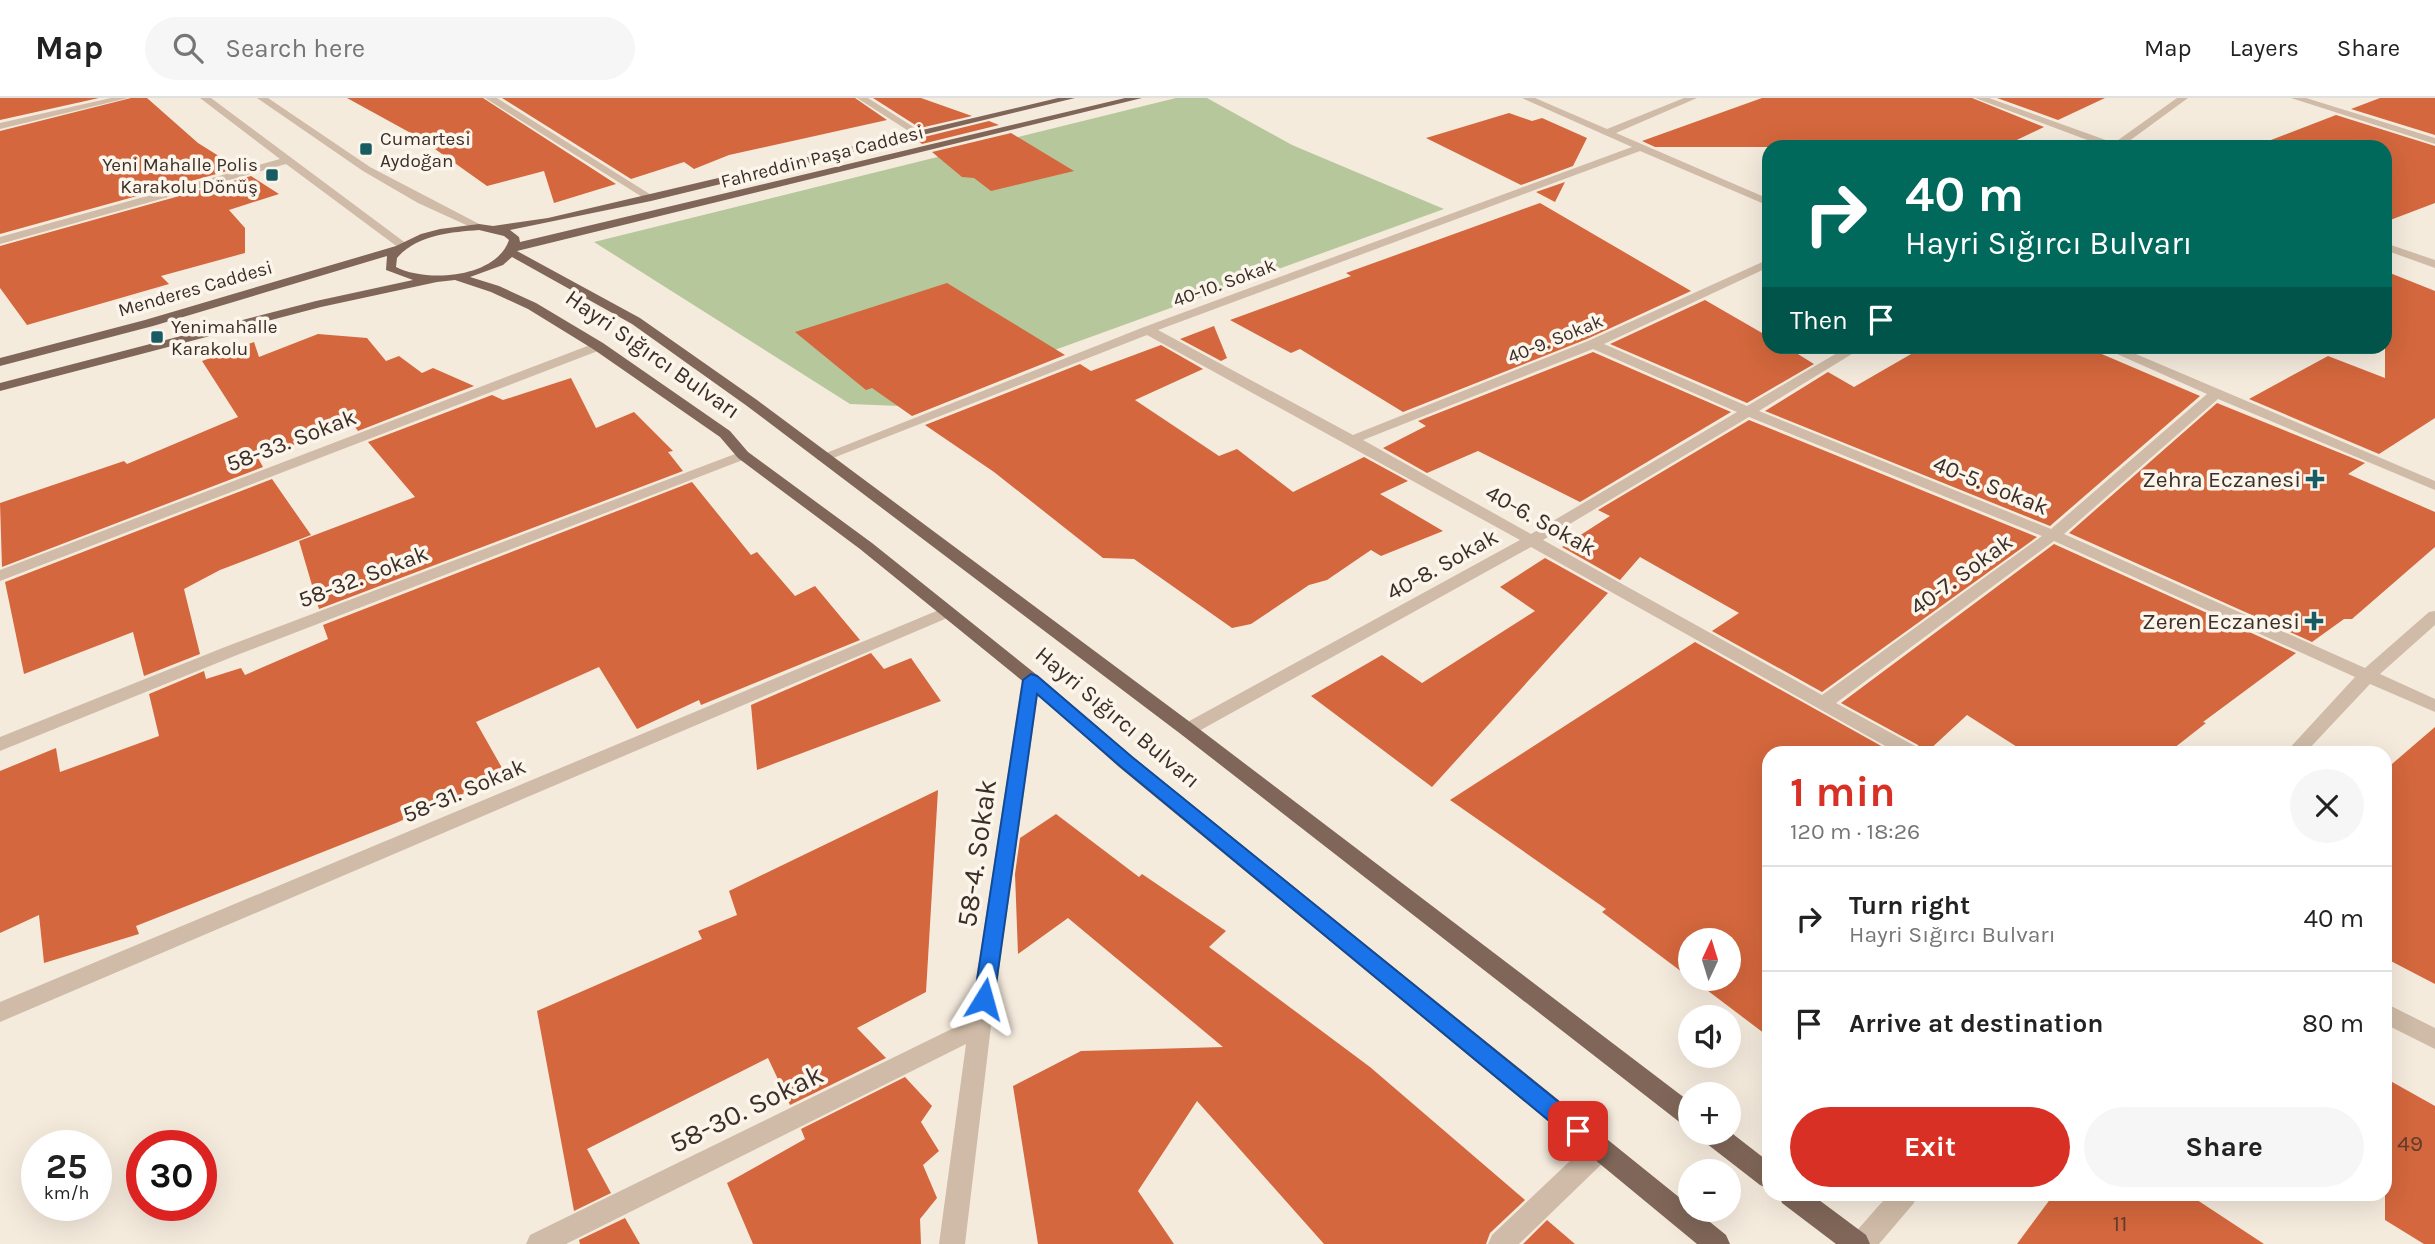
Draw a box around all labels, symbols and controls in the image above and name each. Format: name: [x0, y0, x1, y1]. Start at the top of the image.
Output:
search box: [145, 17, 635, 80]
text: Map: [35, 29, 103, 67]
icon: search: [169, 29, 207, 67]
text: Search here: [225, 33, 365, 64]
text: Map: [2144, 34, 2192, 62]
text: Layers: [2230, 34, 2299, 62]
text: Share: [2337, 34, 2400, 62]
street label: Fahreddin Paşa Caddesi: [719, 121, 926, 193]
place label: Cumartesi Aydoğan: [380, 128, 471, 172]
marker: Cumartesi Aydoğan: [358, 141, 374, 157]
place label: Yeni Mahalle Polis Karakolu Dönüş: [102, 154, 258, 198]
text: 40 m: [1905, 166, 2024, 223]
marker: Yeni Mahalle Polis Karakolu Dönüş: [264, 167, 280, 183]
icon: right: [1790, 168, 1881, 259]
text: Hayri Sığırcı Bulvarı: [1905, 225, 2192, 262]
street label: 40-10. Sokak: [1170, 254, 1279, 312]
street label: Menderes Caddesi: [116, 256, 275, 322]
street label: Hayri Sığırcı Bulvarı: [560, 284, 745, 425]
icon: arrive: [1862, 301, 1900, 339]
text: Then: [1790, 305, 1848, 336]
street label: 40-9. Sokak: [1504, 310, 1607, 368]
place label: Yenimahalle Karakolu: [171, 316, 278, 360]
marker: Yenimahalle Karakolu: [149, 329, 165, 345]
street label: 58-33. Sokak: [222, 403, 360, 478]
street label: 40-5. Sokak: [1929, 450, 2053, 521]
place label: Zehra Eczanesi: [2142, 466, 2301, 493]
marker: Zehra Eczanesi: [2307, 471, 2323, 487]
street label: 40-6. Sokak: [1481, 479, 1601, 562]
street label: 40-8. Sokak: [1382, 523, 1503, 606]
street label: 40-7. Sokak: [1905, 528, 2018, 621]
street label: 58-32. Sokak: [295, 539, 432, 614]
place label: Zeren Eczanesi: [2142, 608, 2300, 635]
marker: Zeren Eczanesi: [2306, 613, 2322, 629]
street label: Hayri Sığırcı Bulvarı: [1030, 641, 1205, 794]
street label: 58-31. Sokak: [399, 752, 530, 828]
text: 1 min: [1790, 767, 1895, 817]
button: close: [2290, 769, 2364, 843]
street label: 58-4. Sokak: [950, 777, 1003, 929]
text: 120 m · 18:26: [1790, 818, 1920, 845]
text: Turn right: [1849, 890, 1970, 921]
icon: right: [1790, 900, 1828, 938]
text: 40 m: [2304, 903, 2364, 934]
text: Hayri Sığırcı Bulvarı: [1849, 921, 2056, 948]
north arrow: [1678, 928, 1741, 990]
map controls: [1678, 928, 1741, 1222]
position arrow: [947, 962, 1021, 1036]
button: sound: [1678, 1005, 1741, 1068]
icon: arrive: [1790, 1005, 1828, 1043]
text: Arrive at destination: [1849, 1008, 2103, 1039]
text: 80 m: [2302, 1008, 2364, 1039]
street label: 58-30. Sokak: [664, 1057, 828, 1160]
button: +: [1678, 1082, 1741, 1145]
pin: [1548, 1101, 1608, 1161]
button: Exit: [1790, 1107, 2070, 1187]
button: Share: [2084, 1107, 2364, 1187]
icon: arrive: [1559, 1112, 1597, 1150]
speed limit sign: 30: [126, 1130, 217, 1221]
house number: 49: [2397, 1130, 2423, 1157]
text: 25: [46, 1146, 87, 1187]
button: −: [1678, 1159, 1741, 1222]
text: km/h: [44, 1182, 89, 1204]
house number: 11: [2112, 1210, 2128, 1237]

